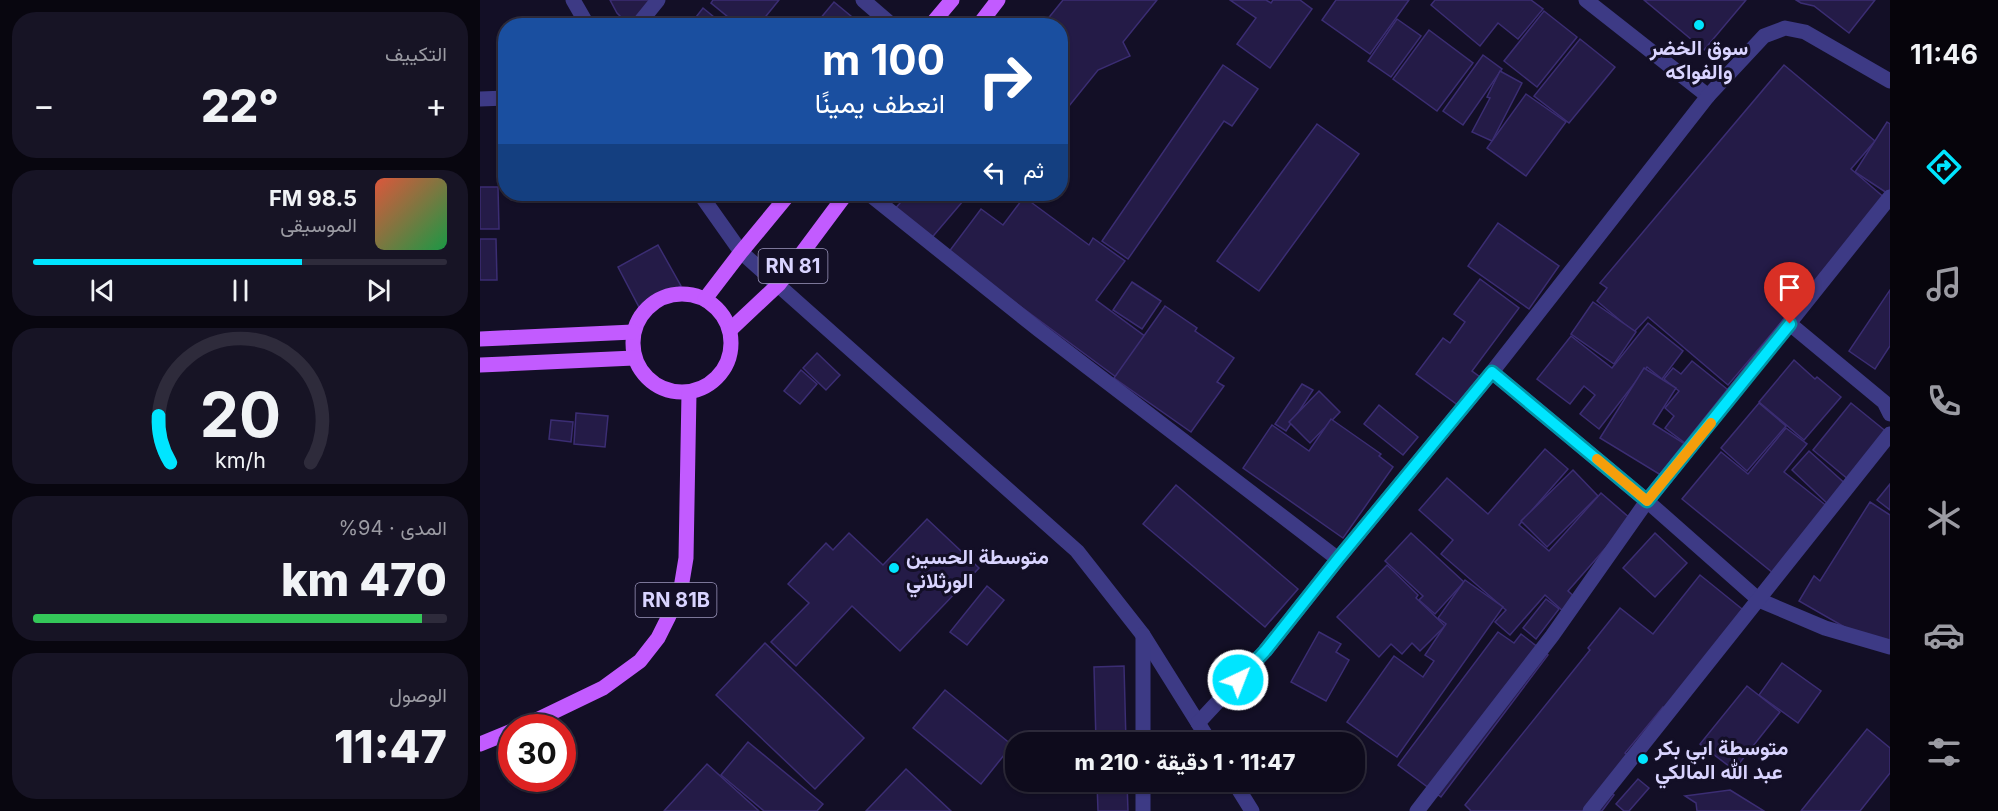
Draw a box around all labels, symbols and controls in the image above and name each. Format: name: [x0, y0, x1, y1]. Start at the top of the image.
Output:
marker: سوق الخضر والفواكه: [1692, 18, 1706, 32]
text: 100 m: [822, 34, 945, 85]
place label: سوق الخضر والفواكه: [1649, 35, 1748, 85]
text: 11:46: [1910, 38, 1978, 71]
text: التكييف: [385, 42, 447, 66]
icon: right: [966, 42, 1044, 120]
text: 22°: [201, 78, 279, 133]
text: −: [33, 85, 55, 125]
text: +: [425, 85, 447, 125]
text: انعطف يمينًا: [815, 87, 945, 120]
icon: directions: [1923, 146, 1965, 188]
icon: left: [978, 156, 1011, 189]
text: ثم: [1023, 157, 1044, 183]
text: 98.5 FM: [269, 185, 357, 211]
text: الموسيقى: [280, 213, 357, 237]
road number: RN 81: [758, 249, 828, 283]
pin: [1764, 262, 1815, 324]
icon: music: [1923, 263, 1965, 305]
icon: arrive: [1773, 271, 1806, 304]
icon: previous: [86, 274, 119, 307]
icon: pause: [224, 274, 257, 307]
icon: next: [362, 274, 395, 307]
text: 20: [199, 377, 281, 452]
icon: phone: [1923, 380, 1965, 422]
text: km/h: [215, 447, 265, 473]
icon: climate: [1923, 497, 1965, 539]
text: المدى · 94%: [338, 516, 447, 540]
place label: متوسطة الحسين الورثلاني: [906, 544, 1049, 598]
text: 470 km: [281, 552, 447, 607]
marker: متوسطة الحسين الورثلاني: [887, 561, 901, 575]
road number: RN 81B: [636, 583, 716, 617]
icon: car: [1923, 614, 1965, 656]
position arrow: [1206, 648, 1270, 712]
text: الوصول: [389, 683, 447, 707]
speed limit sign: 30: [498, 714, 576, 792]
text: 11:47: [334, 719, 447, 774]
icon: filters: [1923, 731, 1965, 773]
place label: متوسطة ابي بكر عبد الله المالكي: [1654, 735, 1789, 789]
text: 11:47 · 1 دقيقة · 210 m: [1075, 749, 1295, 775]
marker: متوسطة ابي بكر عبد الله المالكي: [1636, 752, 1650, 766]

